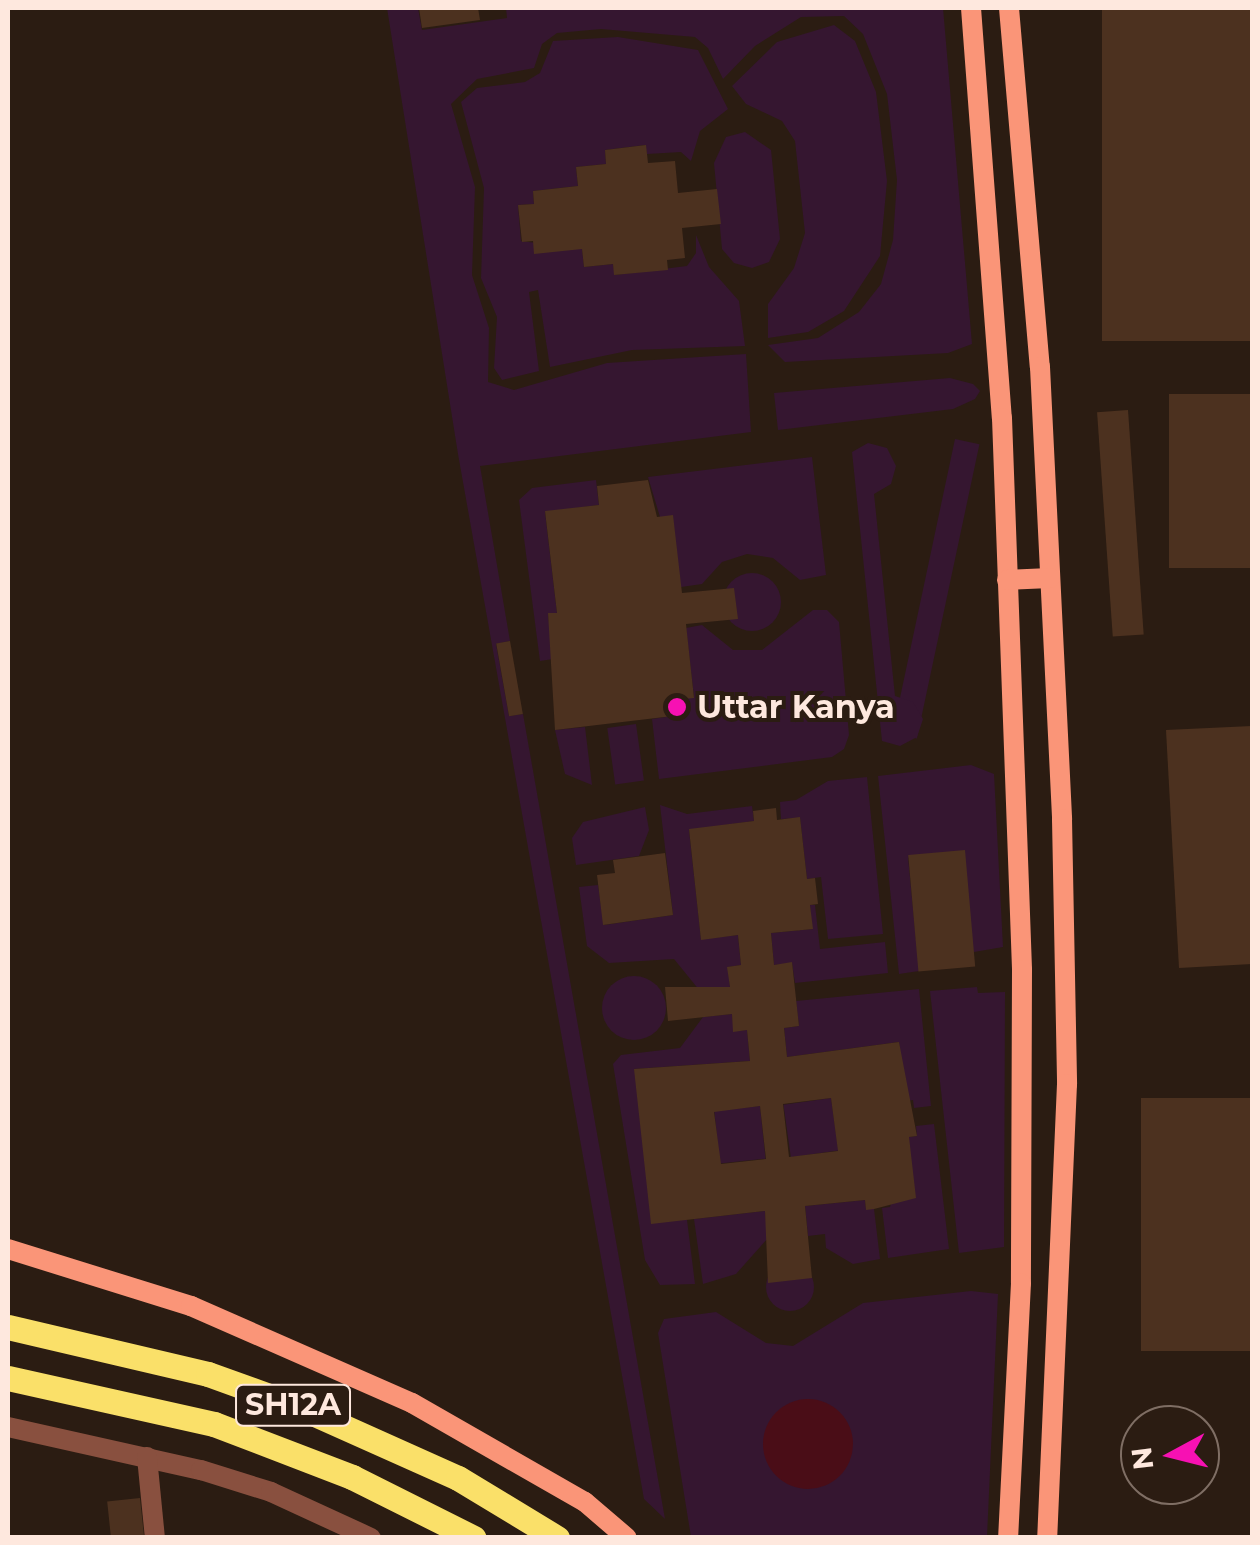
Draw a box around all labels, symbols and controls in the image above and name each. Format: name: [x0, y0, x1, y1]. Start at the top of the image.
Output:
place label: Uttar Kanya: [697, 688, 895, 726]
marker: Uttar Kanya: [666, 696, 688, 718]
road number: SH12A: [233, 1380, 353, 1430]
north arrow: [1120, 1405, 1220, 1505]
text: N: [1124, 1445, 1160, 1472]

